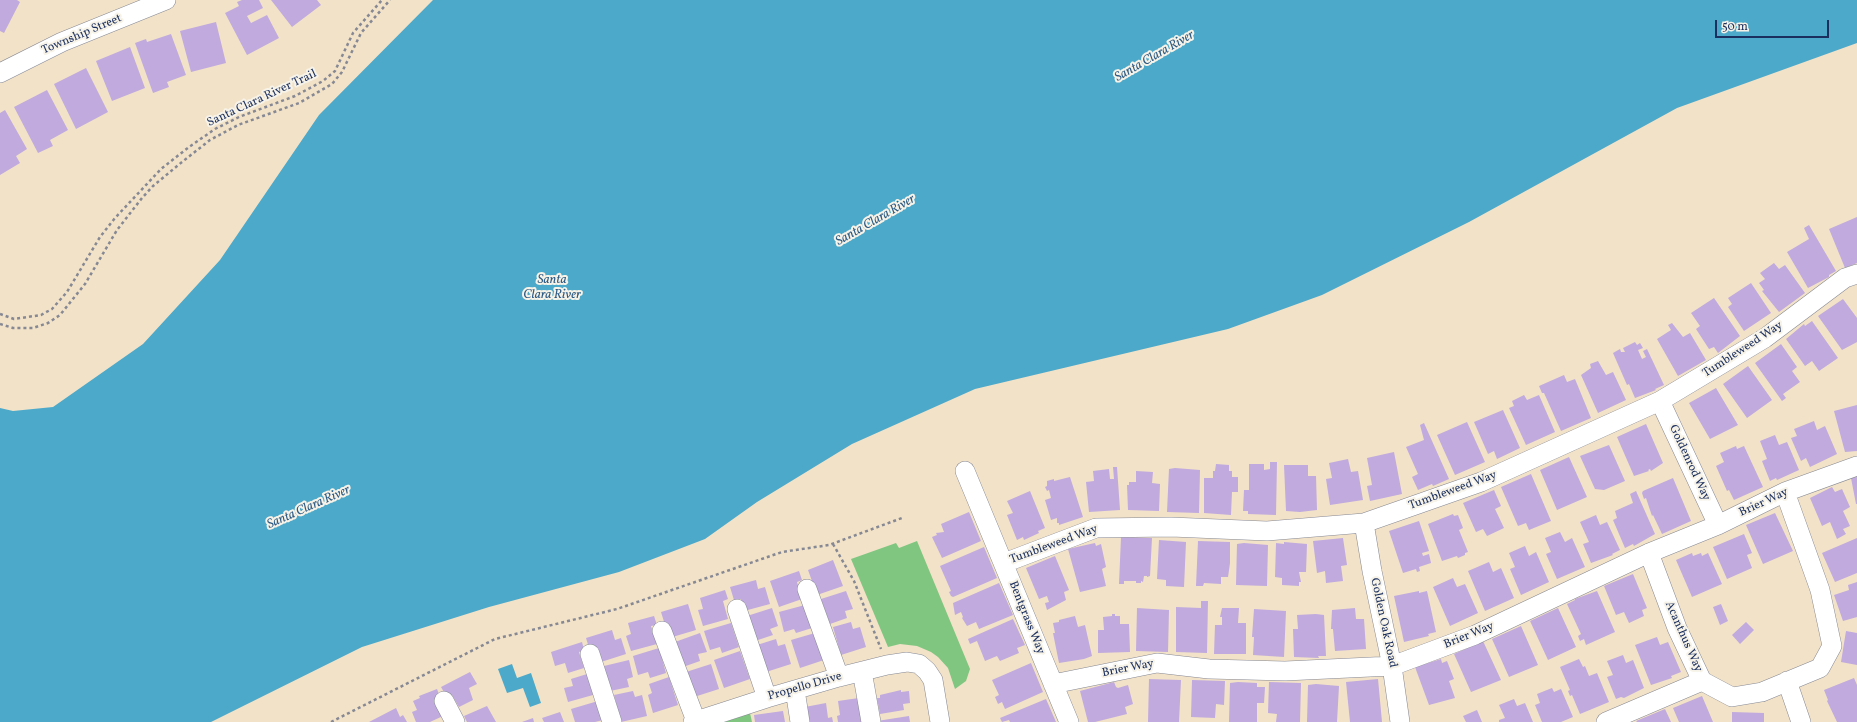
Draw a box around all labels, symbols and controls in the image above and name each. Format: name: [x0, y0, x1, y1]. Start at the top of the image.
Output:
street label: Township Street: [40, 12, 124, 58]
scale bar: [1717, 12, 1831, 38]
text: 50 m: [1722, 19, 1748, 35]
water label: Santa Clara River: [1113, 28, 1197, 86]
street label: Santa Clara River Trail: [205, 67, 319, 131]
water label: Santa Clara River: [834, 192, 918, 250]
water label: Santa Clara River: [523, 273, 581, 304]
street label: Tumbleweed Way: [1700, 319, 1786, 381]
street label: Goldenrod Way: [1665, 423, 1713, 503]
street label: Tumbleweed Way: [1407, 468, 1499, 514]
water label: Santa Clara River: [265, 483, 353, 533]
street label: Brier Way: [1737, 485, 1791, 521]
street label: Tumbleweed Way: [1008, 522, 1100, 568]
street label: Golden Oak Road: [1366, 577, 1400, 669]
street label: Bentgrass Way: [1005, 579, 1047, 657]
street label: Acanthus Way: [1661, 600, 1705, 674]
street label: Brier Way: [1442, 619, 1496, 653]
street label: Brier Way: [1101, 657, 1155, 681]
street label: Propello Drive: [766, 670, 844, 704]

